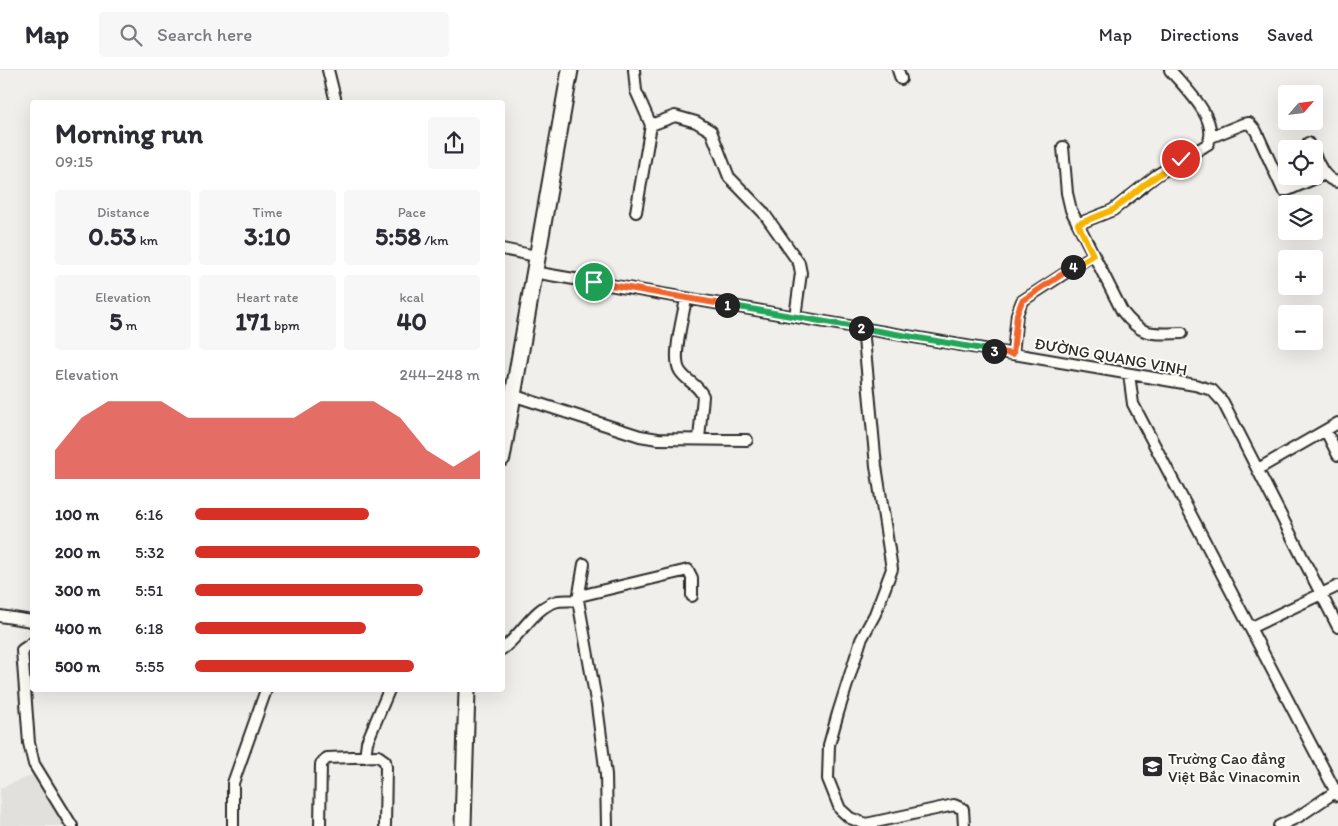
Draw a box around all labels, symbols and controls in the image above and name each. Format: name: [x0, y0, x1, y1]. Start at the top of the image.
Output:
search box: [99, 12, 449, 57]
text: Map: [25, 20, 69, 49]
icon: search: [117, 21, 145, 49]
text: Search here: [157, 23, 252, 46]
text: Map: [1099, 24, 1132, 46]
text: Directions: [1160, 24, 1239, 46]
text: Saved: [1267, 24, 1313, 46]
north arrow: [1278, 85, 1322, 130]
map controls: [1278, 85, 1323, 350]
text: Morning run: [55, 116, 203, 150]
button: share: [428, 117, 480, 169]
pin: [1160, 138, 1202, 180]
button: locate: [1278, 140, 1323, 185]
icon: check: [1167, 145, 1195, 173]
text: 09:15: [55, 152, 93, 171]
button: layers: [1278, 195, 1323, 240]
text: Distance: [97, 204, 149, 221]
text: Time: [253, 204, 282, 221]
text: Pace: [398, 204, 426, 221]
text: 0.53: [88, 221, 136, 251]
text: 3:10: [244, 221, 291, 251]
text: 5:58: [375, 221, 421, 251]
text: km: [136, 232, 158, 249]
text: /km: [421, 232, 449, 249]
button: +: [1278, 250, 1323, 295]
pin: 4: [1060, 254, 1086, 280]
text: 4: [1069, 259, 1078, 276]
pin: [573, 261, 615, 303]
icon: arrive: [580, 268, 608, 296]
text: Elevation: [95, 289, 151, 306]
text: Heart rate: [237, 289, 298, 306]
text: kcal: [399, 289, 424, 306]
pin: 1: [714, 292, 740, 318]
text: 1: [724, 297, 731, 314]
button: −: [1278, 305, 1323, 350]
text: 5: [109, 306, 122, 336]
text: 171: [235, 306, 271, 336]
text: 40: [397, 306, 427, 336]
pin: 2: [848, 316, 874, 340]
text: m: [122, 317, 137, 334]
text: bpm: [271, 317, 300, 334]
text: 2: [858, 320, 865, 337]
street label: ĐƯỜNG QUANG VINH: [1033, 334, 1189, 379]
pin: 3: [982, 338, 1006, 364]
text: 3: [991, 343, 998, 360]
text: Elevation: [55, 365, 119, 384]
text: 244–248 m: [400, 365, 480, 384]
text: 100 m: [55, 505, 99, 524]
text: 6:16: [135, 505, 163, 524]
text: 200 m: [55, 543, 100, 562]
text: 5:32: [135, 543, 164, 562]
text: 300 m: [55, 581, 101, 600]
text: 5:51: [135, 581, 163, 600]
text: 400 m: [55, 619, 101, 638]
text: 6:18: [135, 619, 164, 638]
text: 500 m: [55, 657, 100, 676]
text: 5:55: [135, 657, 164, 676]
place label: Trường Cao đẳng Việt Bắc Vinacomin: [1168, 749, 1301, 786]
school or university icon: Trường Cao đẳng Việt Bắc Vinacomin: [1140, 755, 1164, 779]

